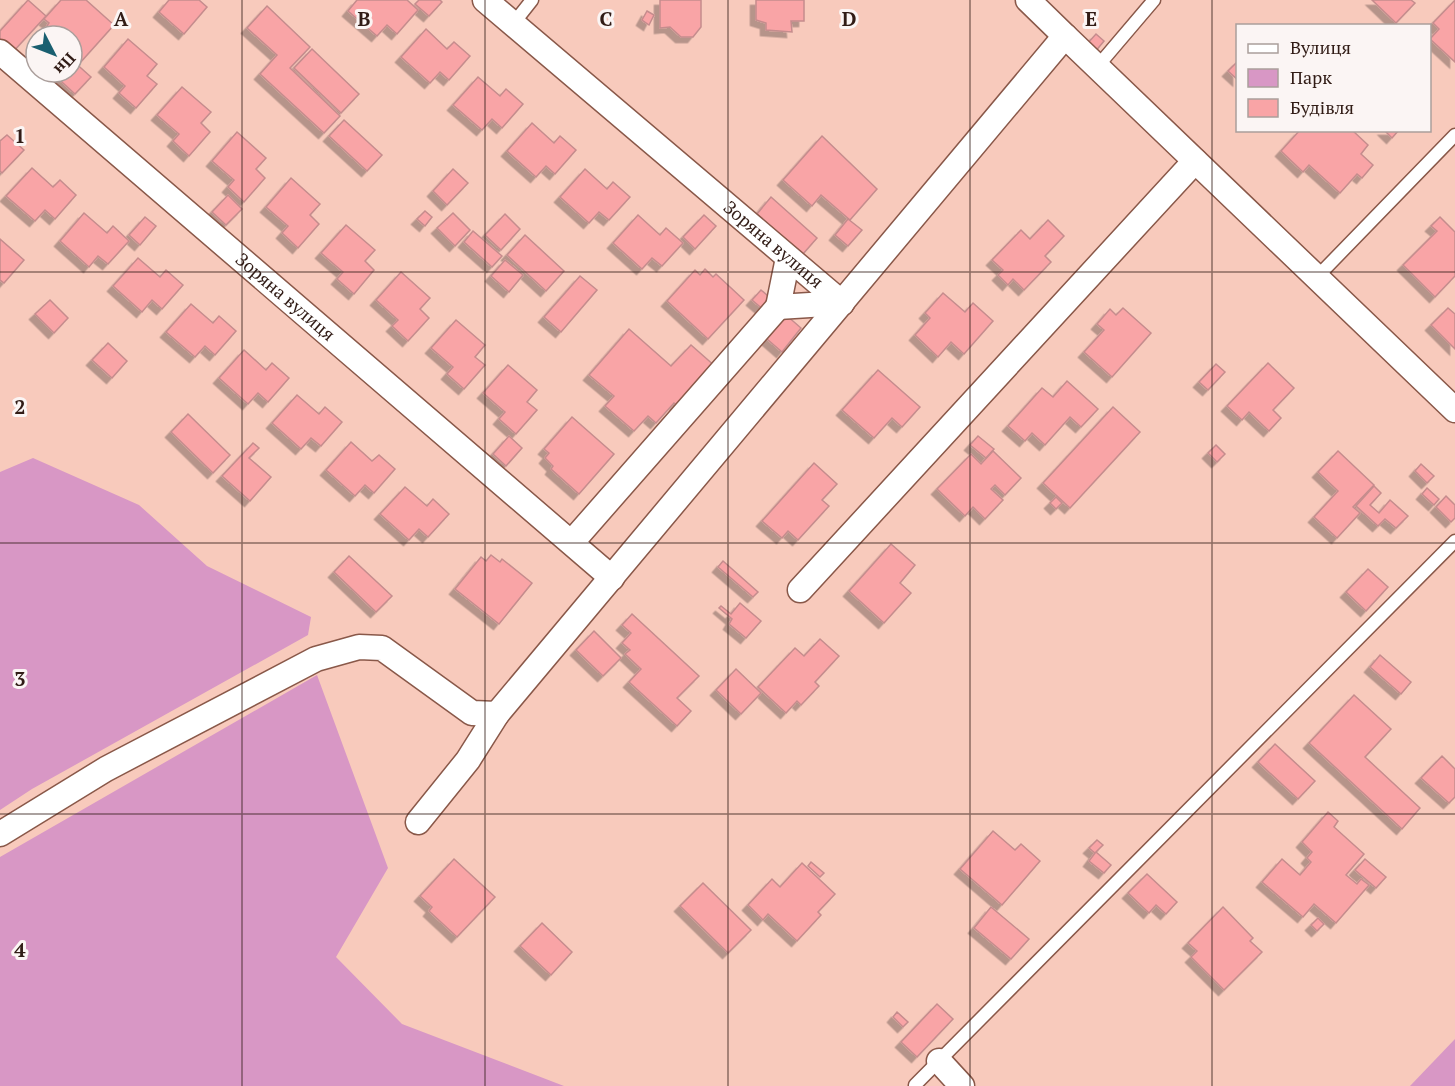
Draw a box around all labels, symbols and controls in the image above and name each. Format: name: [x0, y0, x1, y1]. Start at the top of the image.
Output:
text: A: [114, 5, 129, 32]
text: B: [358, 5, 371, 32]
text: C: [599, 5, 613, 32]
text: D: [842, 5, 856, 32]
text: E: [1085, 5, 1097, 32]
north arrow: [24, 24, 84, 84]
legend: [1236, 24, 1431, 132]
text: Вулиця: [1290, 35, 1351, 59]
text: Пн: [49, 48, 81, 80]
text: Парк: [1290, 65, 1332, 89]
text: Будівля: [1290, 95, 1354, 119]
text: 1: [14, 122, 26, 149]
street label: Зоряна вулиця: [719, 195, 829, 293]
street label: Зоряна вулиця: [231, 247, 341, 346]
text: 2: [14, 393, 26, 420]
text: 3: [14, 665, 26, 692]
text: 4: [14, 936, 26, 963]

